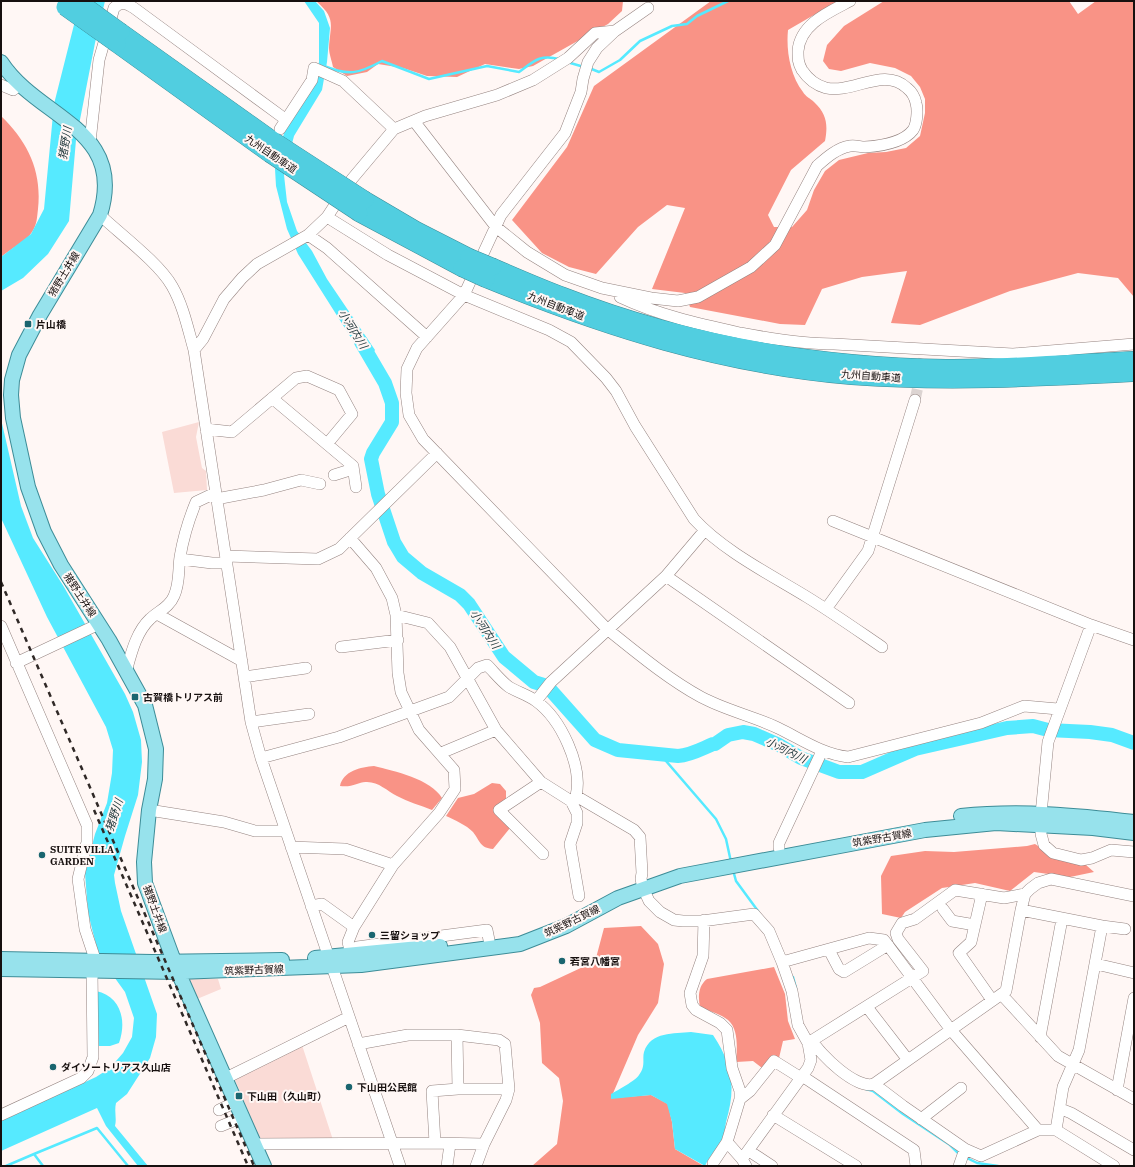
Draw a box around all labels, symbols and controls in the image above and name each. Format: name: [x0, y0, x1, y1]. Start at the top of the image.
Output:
water label: 猪野川: [56, 125, 75, 160]
street label: 九州自動車道: [242, 132, 300, 176]
street label: 猪野土井線: [46, 249, 82, 299]
street label: 九州自動車道: [526, 289, 586, 323]
water label: 小河内川: [335, 307, 371, 352]
place label: 片山橋: [36, 318, 66, 331]
marker: 片山橋: [23, 319, 33, 329]
street label: 九州自動車道: [841, 367, 901, 385]
street label: 猪野土井線: [61, 570, 99, 620]
water label: 小河内川: [467, 607, 503, 652]
place label: 古賀橋トリアス前: [143, 691, 223, 704]
marker: 古賀橋トリアス前: [130, 692, 140, 702]
water label: 小河内川: [763, 734, 810, 766]
water label: 猪野川: [102, 796, 126, 833]
street label: 筑紫野古賀線: [851, 826, 913, 850]
place label: SUITE VILLA GARDEN: [50, 843, 114, 868]
marker: SUITE VILLA GARDEN: [37, 850, 47, 860]
street label: 猪野土井線: [140, 883, 170, 935]
street label: 筑紫野古賀線: [542, 902, 602, 940]
place label: 三留ショップ: [380, 929, 440, 942]
marker: 三留ショップ: [367, 930, 377, 940]
place label: 若宮八幡宮: [569, 955, 620, 968]
marker: 若宮八幡宮: [557, 956, 567, 966]
street label: 筑紫野古賀線: [224, 962, 284, 978]
place label: ダイソートリアス久山店: [61, 1061, 171, 1074]
marker: ダイソートリアス久山店: [48, 1062, 58, 1072]
place label: 下山田公民館: [357, 1081, 417, 1094]
marker: 下山田公民館: [344, 1082, 354, 1092]
place label: 下山田（久山町）: [247, 1090, 327, 1103]
marker: 下山田（久山町）: [234, 1091, 244, 1101]

